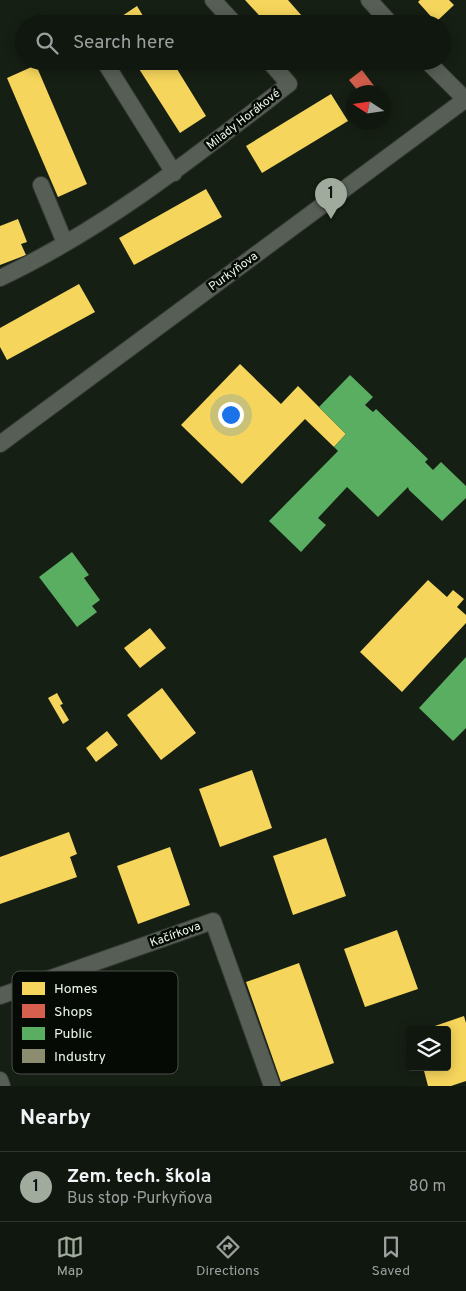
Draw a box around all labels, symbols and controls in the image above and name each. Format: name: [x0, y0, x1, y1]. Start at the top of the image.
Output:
search box: [15, 15, 451, 70]
icon: search: [33, 29, 61, 57]
text: Search here: [73, 31, 175, 55]
north arrow: [346, 85, 391, 130]
street label: Milady Horákové: [203, 86, 284, 154]
pin: 1: [315, 178, 347, 219]
street label: Purkyňova: [206, 249, 261, 295]
your location: [218, 402, 244, 428]
street label: Kačírkova: [148, 918, 203, 951]
legend: [12, 971, 178, 1074]
text: Homes: [54, 981, 98, 998]
text: Shops: [54, 1004, 93, 1021]
text: Public: [54, 1026, 93, 1043]
map controls: [406, 1026, 451, 1071]
button: layers: [406, 1026, 451, 1071]
text: Industry: [54, 1049, 106, 1066]
text: Nearby: [20, 1105, 91, 1132]
text: Zem. tech. škola: [67, 1165, 211, 1189]
text: 1: [33, 1177, 39, 1197]
text: 80 m: [409, 1177, 446, 1197]
text: Bus stop · Purkyňova: [67, 1189, 212, 1209]
tab: Map: [56, 1233, 84, 1280]
tab: Directions: [196, 1233, 260, 1280]
tab: Saved: [372, 1233, 410, 1280]

